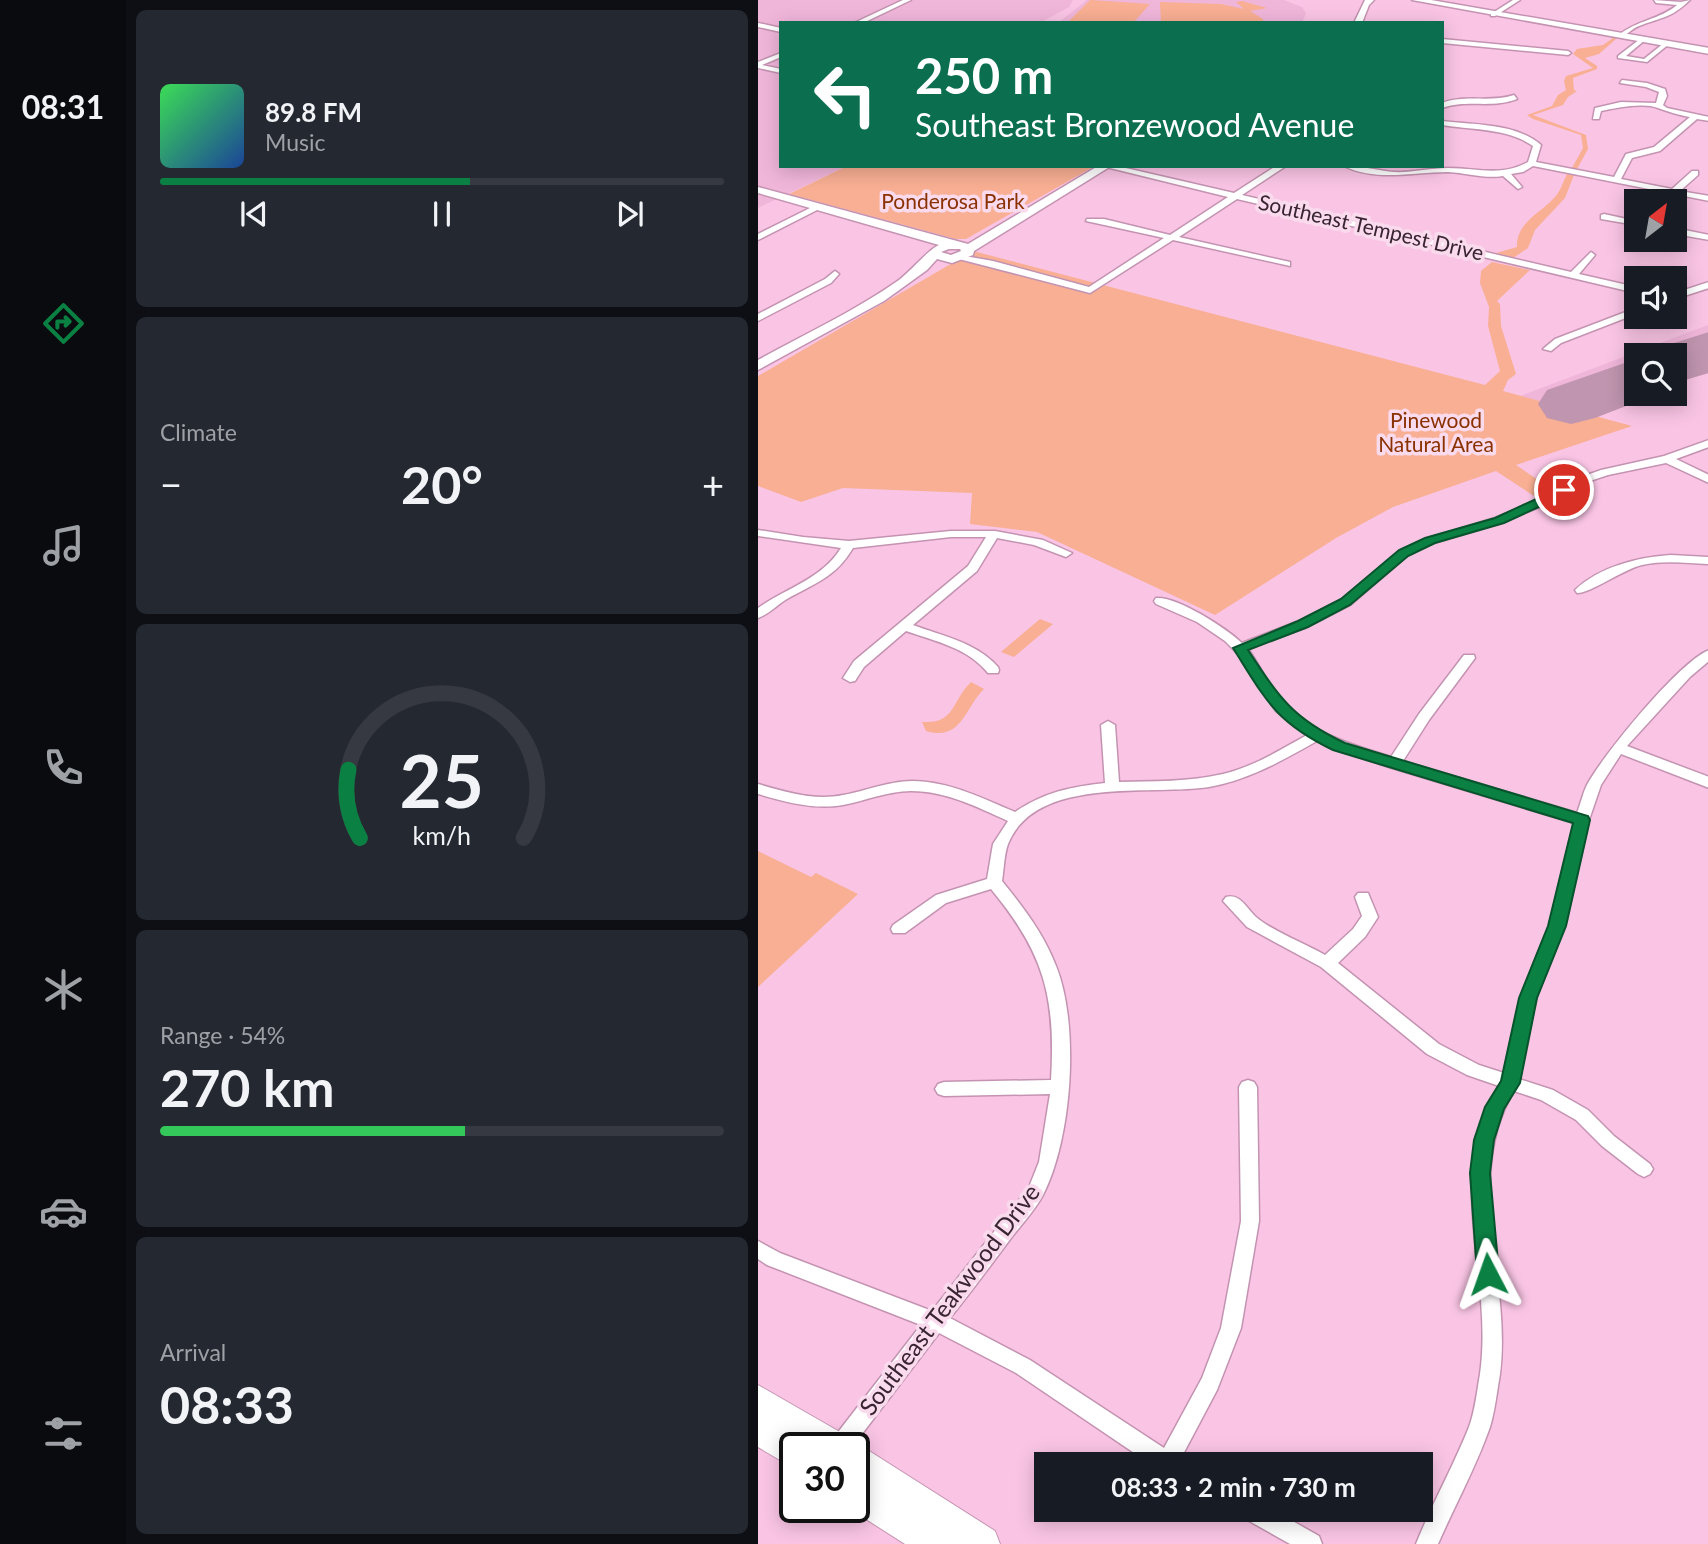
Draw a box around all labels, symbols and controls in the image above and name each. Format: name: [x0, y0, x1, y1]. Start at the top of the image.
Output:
text: 250 m: [915, 46, 1053, 104]
icon: left: [800, 49, 891, 140]
text: 08:31: [22, 87, 104, 126]
text: 89.8 FM: [265, 96, 362, 128]
text: Southeast Bronzewood Avenue: [915, 105, 1354, 144]
text: Music: [265, 128, 325, 156]
park label: Ponderosa Park: [881, 188, 1025, 213]
street label: Southeast Tempest Drive: [1256, 188, 1486, 265]
north arrow: [1624, 189, 1687, 252]
map controls: [1624, 189, 1687, 406]
icon: previous: [235, 195, 273, 233]
icon: pause: [423, 195, 461, 233]
icon: next: [611, 195, 649, 233]
button: sound: [1624, 266, 1687, 329]
icon: directions: [39, 299, 88, 348]
button: search: [1624, 343, 1687, 406]
park label: Pinewood Natural Area: [1378, 407, 1494, 456]
text: Climate: [160, 418, 237, 446]
text: 20°: [401, 453, 483, 515]
pin: [1534, 460, 1594, 520]
text: −: [160, 461, 182, 507]
text: +: [702, 461, 724, 507]
icon: arrive: [1545, 471, 1583, 509]
icon: music: [39, 521, 88, 570]
text: 25: [400, 736, 484, 824]
icon: phone: [39, 743, 88, 792]
text: km/h: [413, 820, 471, 850]
icon: climate: [39, 965, 88, 1014]
text: Range · 54%: [160, 1021, 285, 1049]
text: 270 km: [160, 1056, 334, 1118]
street label: Southeast Teakwood Drive: [852, 1178, 1045, 1420]
icon: car: [39, 1187, 88, 1236]
position arrow: [1451, 1237, 1525, 1311]
text: Arrival: [160, 1338, 226, 1366]
text: 08:33: [160, 1373, 294, 1435]
icon: filters: [39, 1409, 88, 1458]
speed limit sign: 30: [779, 1432, 870, 1523]
text: 08:33 · 2 min · 730 m: [1111, 1471, 1356, 1503]

